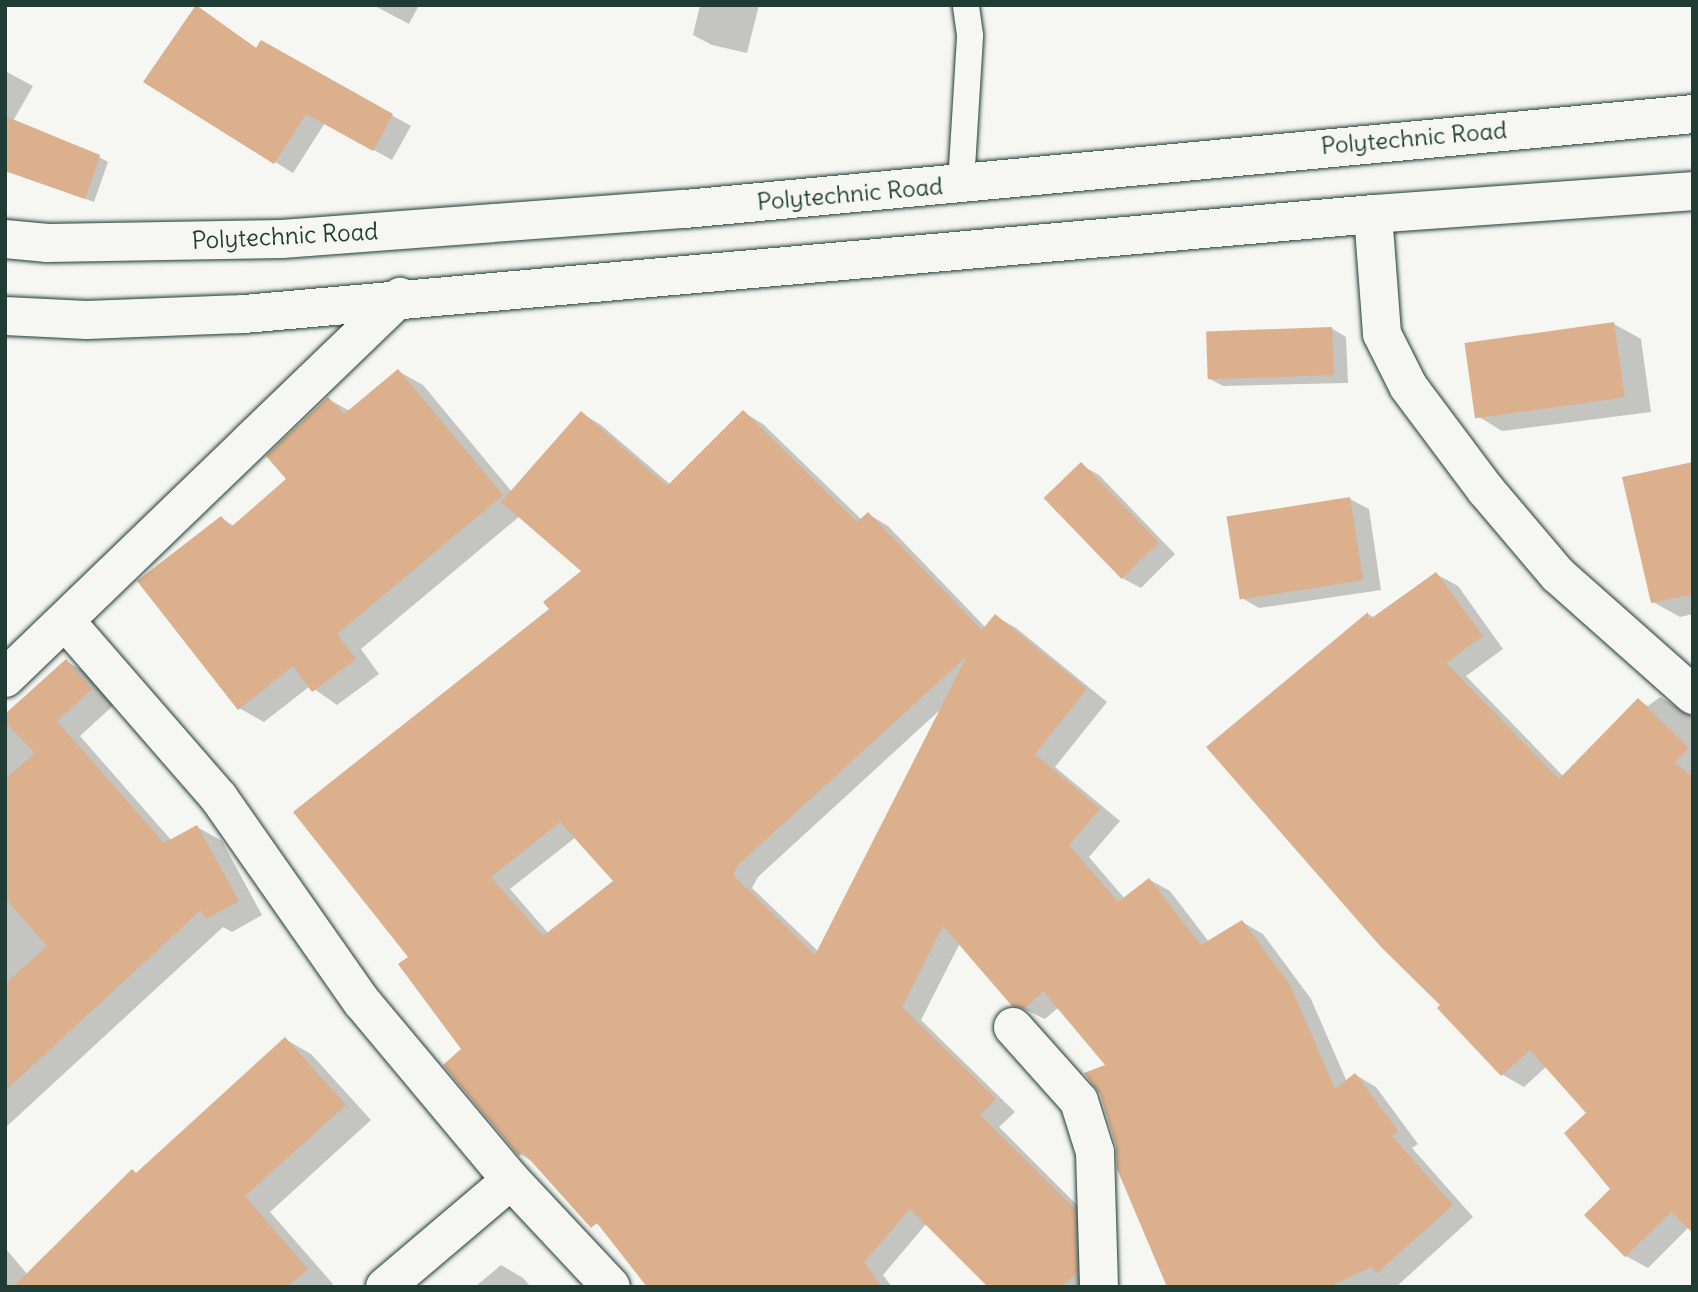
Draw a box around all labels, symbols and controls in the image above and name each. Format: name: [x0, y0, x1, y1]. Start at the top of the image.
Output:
street label: Polytechnic Road: [1320, 116, 1508, 160]
street label: Polytechnic Road: [756, 172, 944, 216]
street label: Polytechnic Road: [191, 217, 379, 255]

